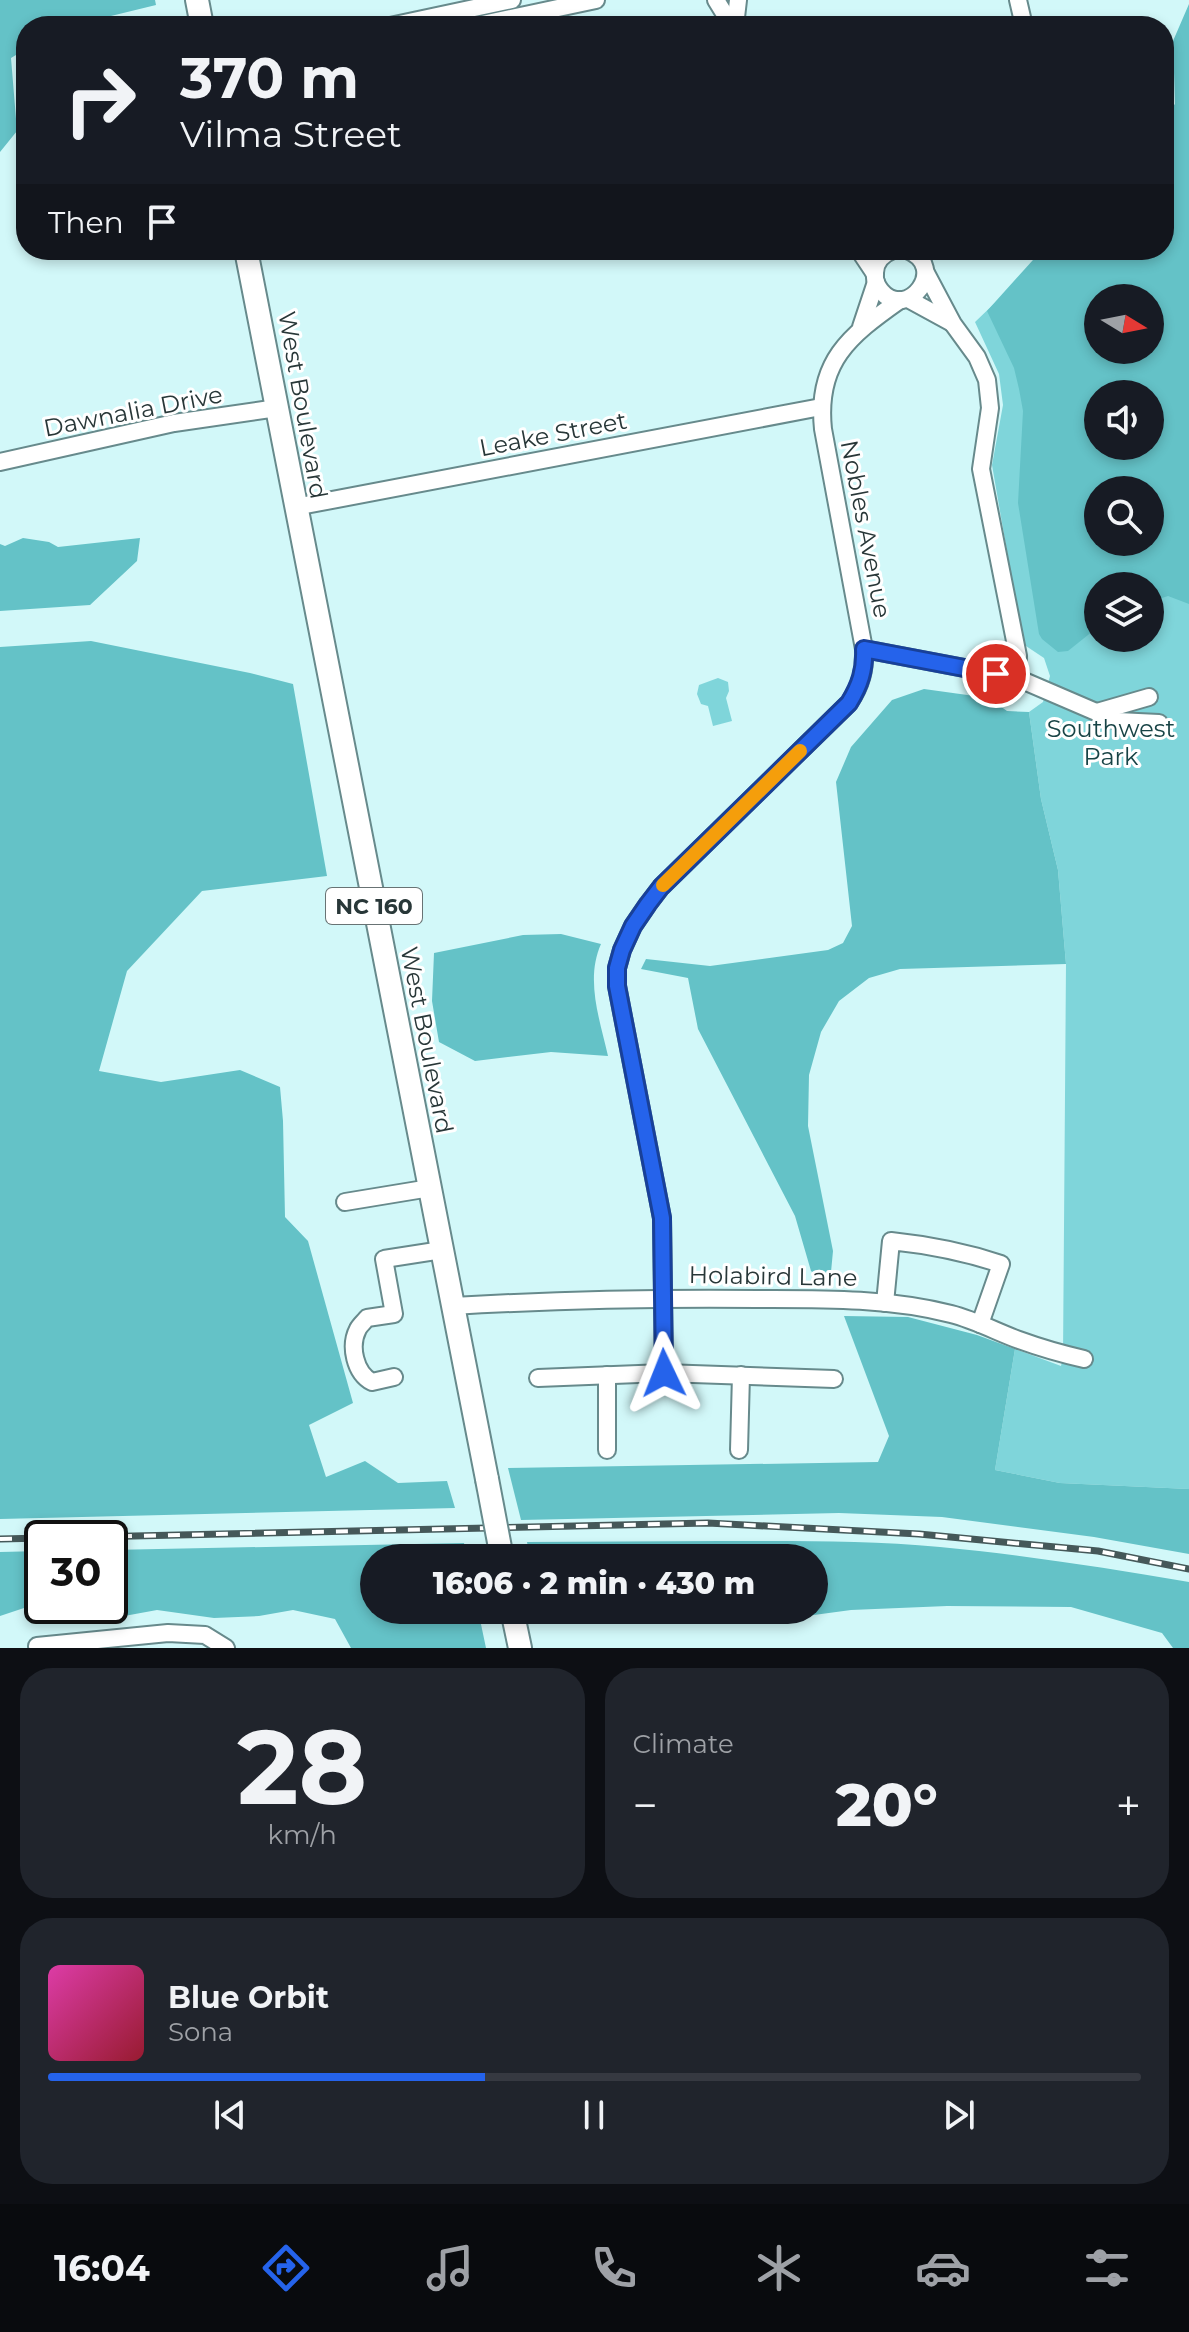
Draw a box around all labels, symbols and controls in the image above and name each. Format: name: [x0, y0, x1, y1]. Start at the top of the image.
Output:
text: 370 m: [180, 44, 359, 112]
icon: right: [48, 48, 152, 152]
text: Vilma Street: [180, 112, 402, 156]
icon: arrive: [140, 200, 184, 244]
text: Then: [48, 204, 124, 241]
north arrow: [1084, 284, 1164, 364]
map controls: [1084, 284, 1164, 652]
street label: West Boulevard: [272, 309, 334, 501]
street label: Dawnalia Drive: [41, 379, 225, 443]
button: sound: [1084, 380, 1164, 460]
street label: Leake Street: [477, 405, 629, 462]
street label: Nobles Avenue: [835, 438, 897, 620]
button: search: [1084, 476, 1164, 556]
button: layers: [1084, 572, 1164, 652]
pin: [962, 640, 1030, 708]
icon: arrive: [974, 652, 1018, 696]
park label: Southwest Park: [1047, 714, 1175, 771]
road number: NC 160: [326, 888, 422, 924]
street label: West Boulevard: [395, 944, 459, 1136]
street label: Holabird Lane: [688, 1260, 858, 1292]
position arrow: [622, 1331, 706, 1415]
speed limit sign: 30: [24, 1520, 128, 1624]
text: 16:06 · 2 min · 430 m: [433, 1565, 755, 1602]
text: 28: [237, 1703, 367, 1830]
text: Climate: [633, 1728, 734, 1760]
text: 20°: [836, 1768, 938, 1841]
text: −: [633, 1778, 658, 1832]
text: +: [1116, 1778, 1141, 1832]
text: km/h: [268, 1819, 337, 1851]
text: Blue Orbit: [168, 1979, 329, 2016]
text: Sona: [168, 2016, 233, 2048]
icon: previous: [208, 2093, 252, 2137]
icon: pause: [572, 2093, 616, 2137]
icon: next: [937, 2093, 981, 2137]
icon: directions: [258, 2240, 314, 2296]
icon: music: [422, 2240, 478, 2296]
icon: phone: [586, 2240, 642, 2296]
icon: climate: [751, 2240, 807, 2296]
icon: car: [915, 2240, 971, 2296]
icon: filters: [1079, 2240, 1135, 2296]
text: 16:04: [54, 2246, 150, 2290]

